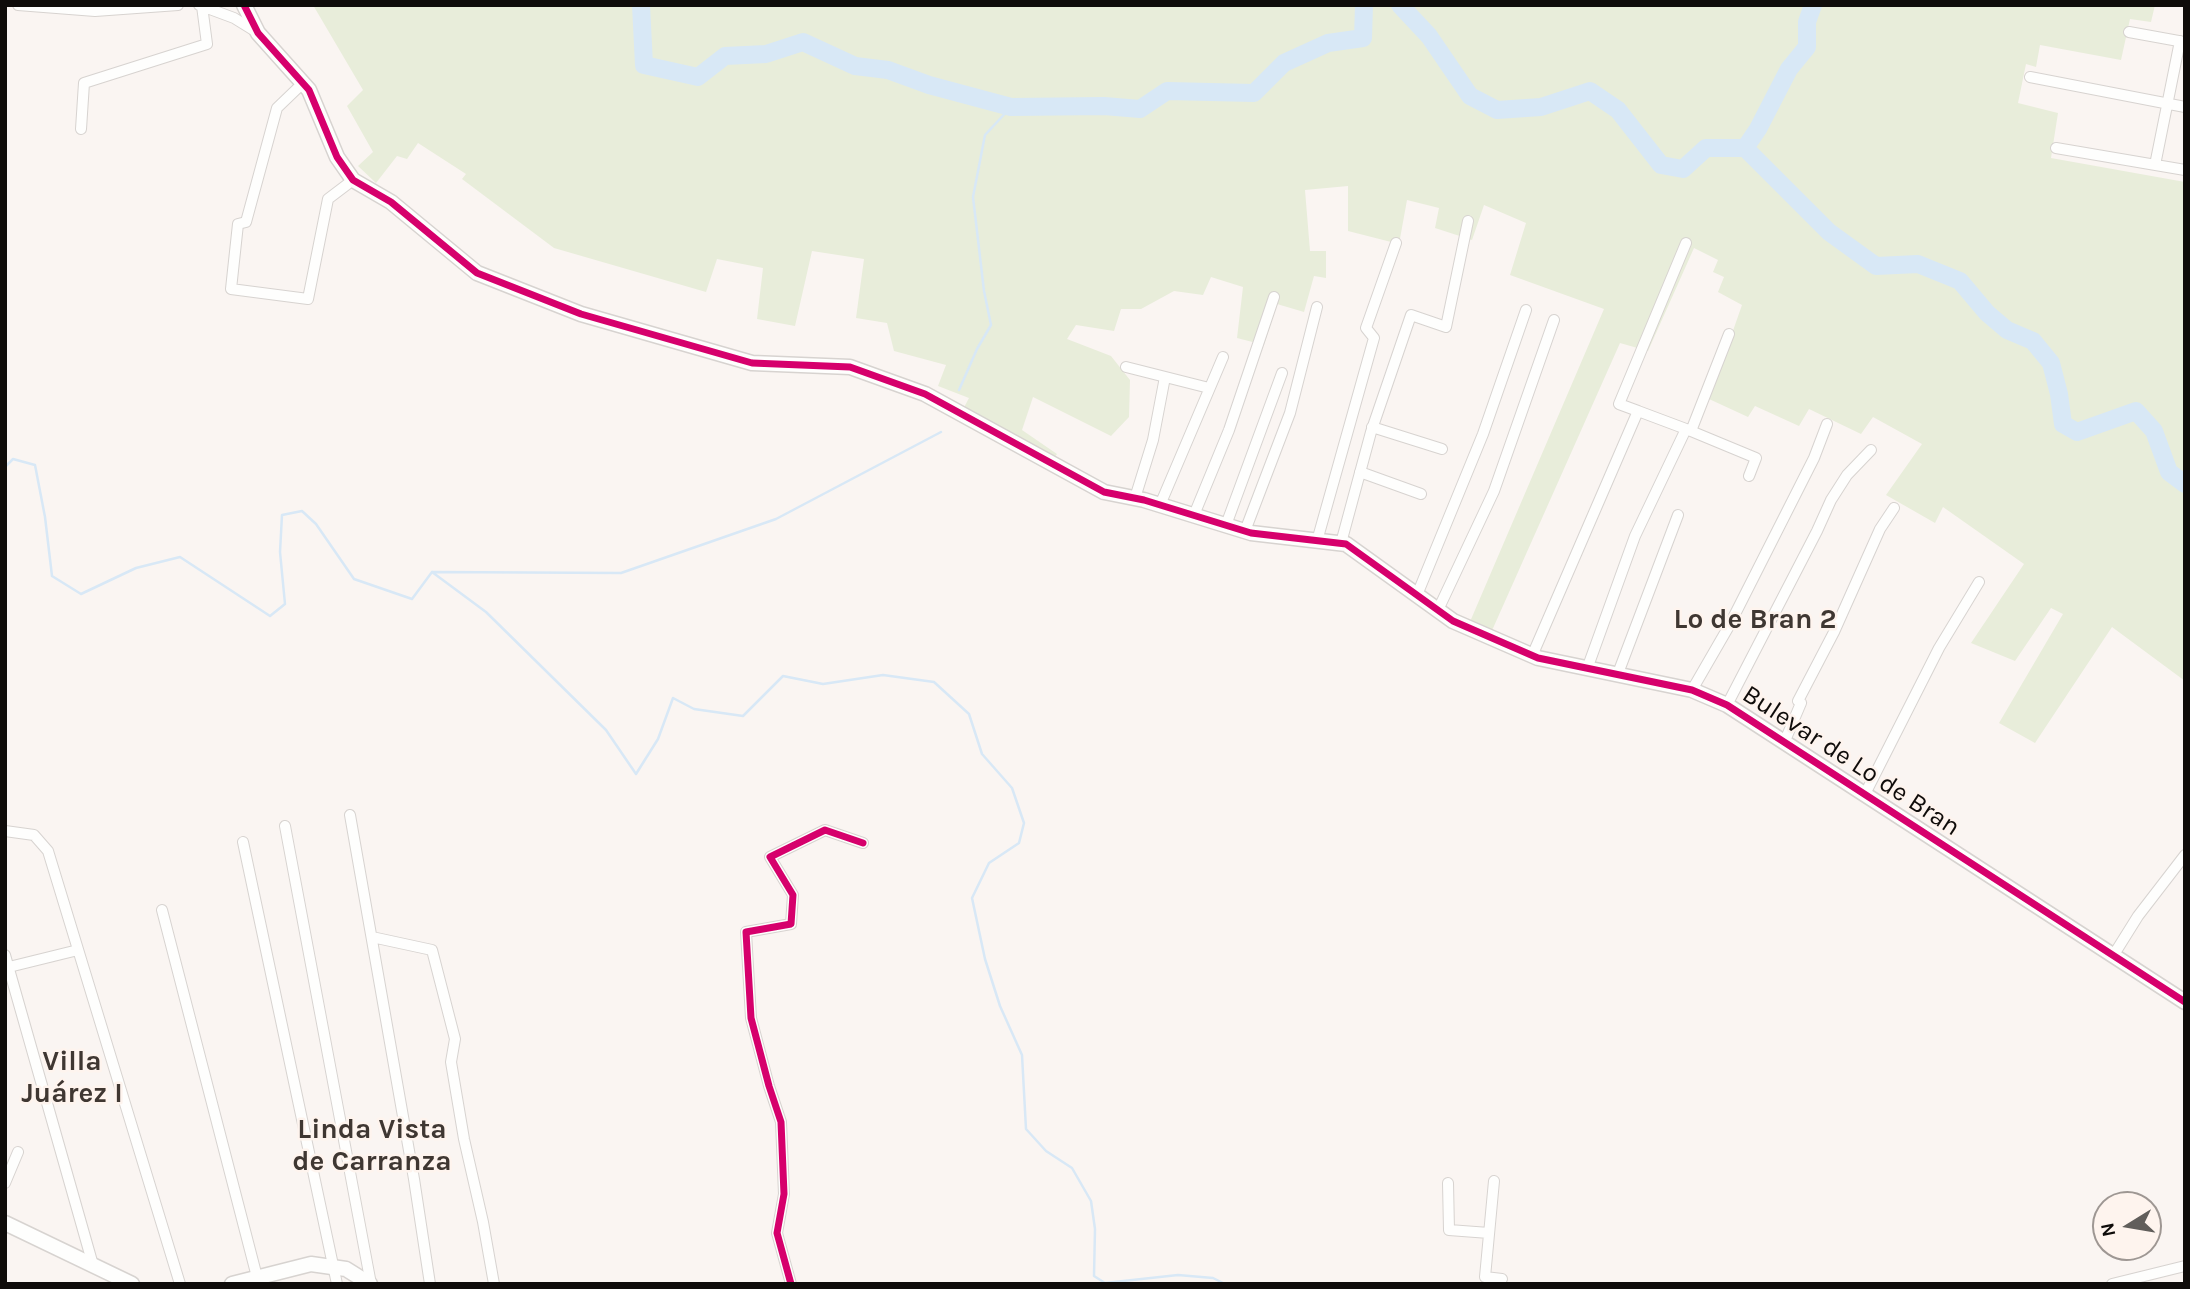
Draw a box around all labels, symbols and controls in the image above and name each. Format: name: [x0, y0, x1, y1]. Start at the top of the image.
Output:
district label: Lo de Bran 2: [1674, 603, 1836, 637]
street label: Bulevar de Lo de Bran: [1736, 679, 1966, 843]
district label: Villa Juárez I: [21, 1045, 123, 1111]
district label: Linda Vista de Carranza: [292, 1113, 452, 1179]
north arrow: [2092, 1191, 2162, 1261]
text: N: [2096, 1221, 2120, 1238]

